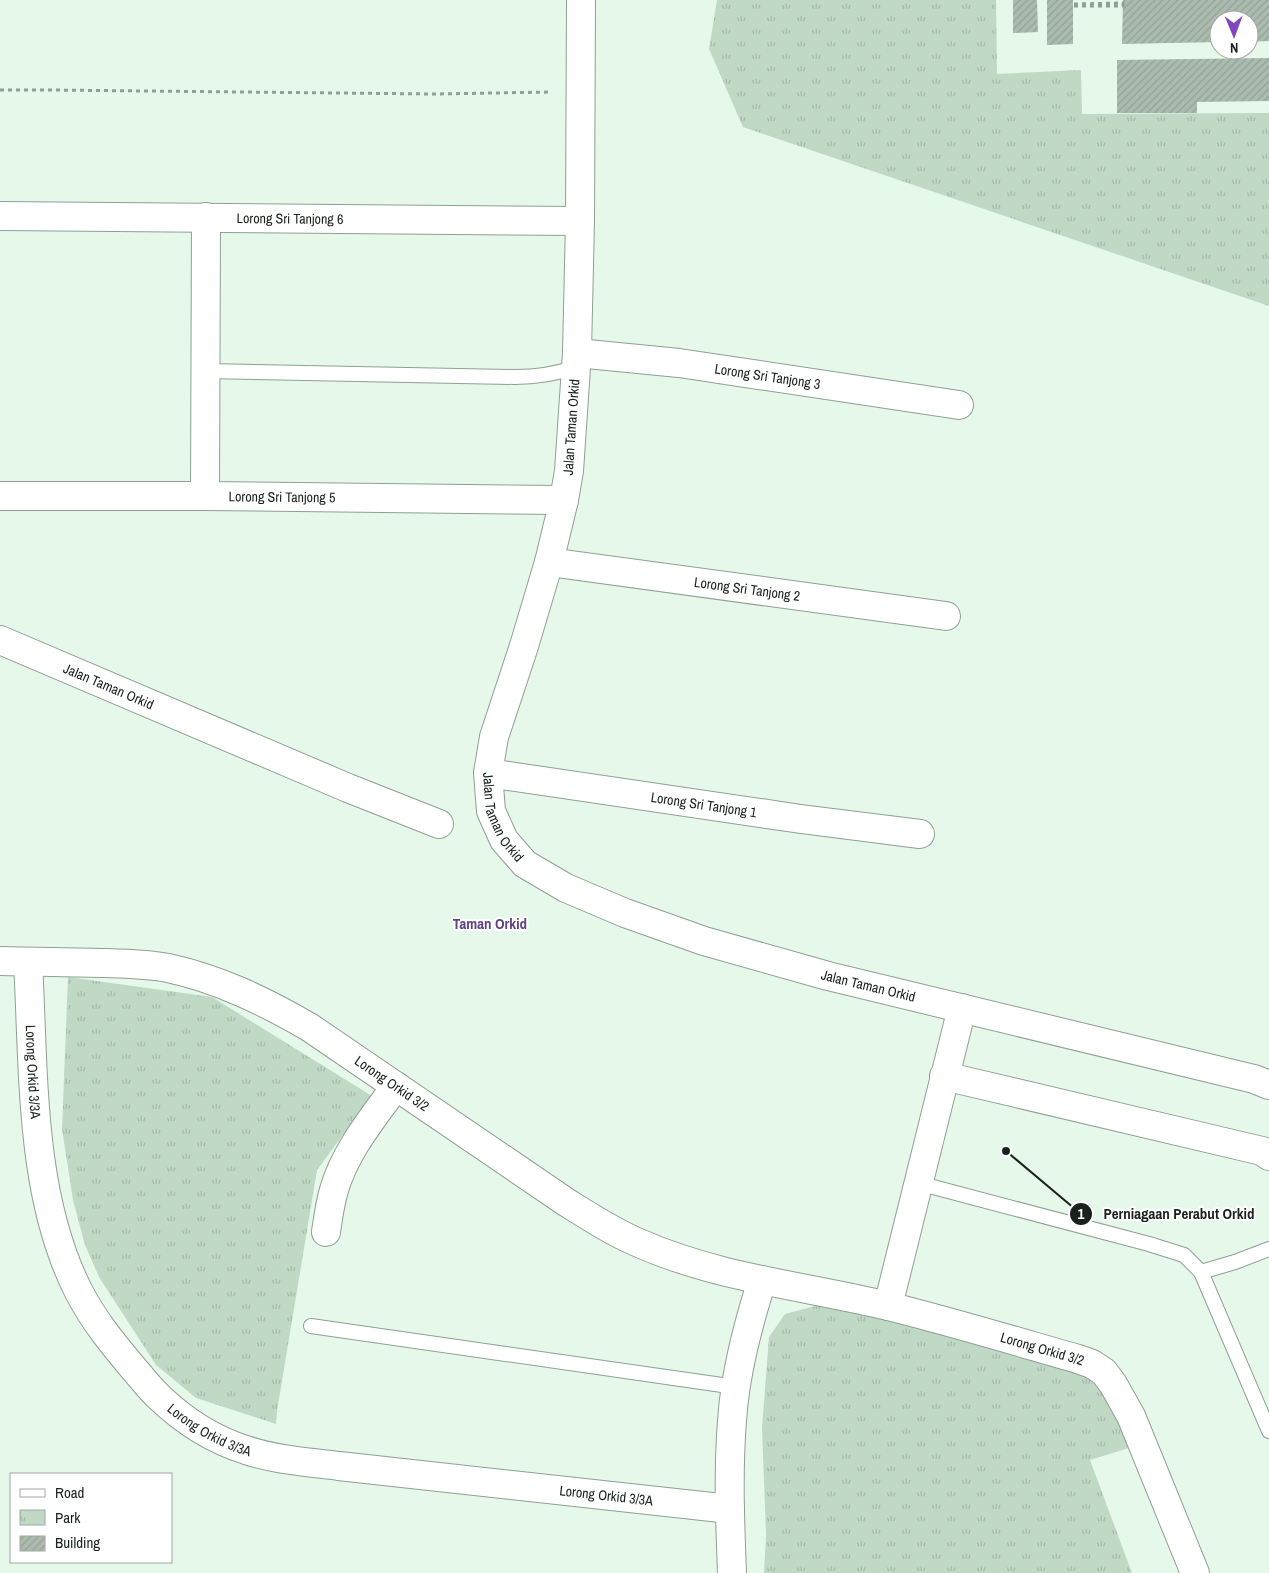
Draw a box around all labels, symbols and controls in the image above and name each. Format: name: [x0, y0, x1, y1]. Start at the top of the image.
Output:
north arrow: [1209, 10, 1259, 60]
text: N: [1230, 39, 1239, 57]
street label: Lorong Sri Tanjong 6: [237, 209, 343, 228]
street label: Lorong Sri Tanjong 3: [713, 359, 822, 393]
street label: Jalan Taman Orkid: [559, 378, 583, 476]
street label: Lorong Sri Tanjong 5: [229, 487, 335, 506]
street label: Lorong Sri Tanjong 2: [693, 573, 801, 605]
street label: Jalan Taman Orkid: [61, 659, 157, 713]
street label: Jalan Taman Orkid: [479, 772, 528, 865]
street label: Lorong Sri Tanjong 1: [650, 788, 758, 821]
district label: Taman Orkid: [453, 913, 527, 934]
street label: Jalan Taman Orkid: [819, 966, 917, 1006]
street label: Lorong Orkid 3/3A: [22, 1025, 45, 1120]
street label: Lorong Orkid 3/2: [351, 1052, 433, 1115]
callout: Perniagaan Perabut Orkid: [1068, 1199, 1264, 1229]
text: 1: [1078, 1203, 1085, 1224]
text: Perniagaan Perabut Orkid: [1103, 1203, 1255, 1224]
street label: Lorong Orkid 3/2: [998, 1328, 1087, 1370]
street label: Lorong Orkid 3/3A: [164, 1399, 254, 1460]
legend: [10, 1473, 172, 1563]
street label: Lorong Orkid 3/3A: [558, 1481, 654, 1509]
text: Road: [55, 1482, 84, 1503]
text: Park: [55, 1507, 81, 1528]
text: Building: [55, 1532, 100, 1553]

